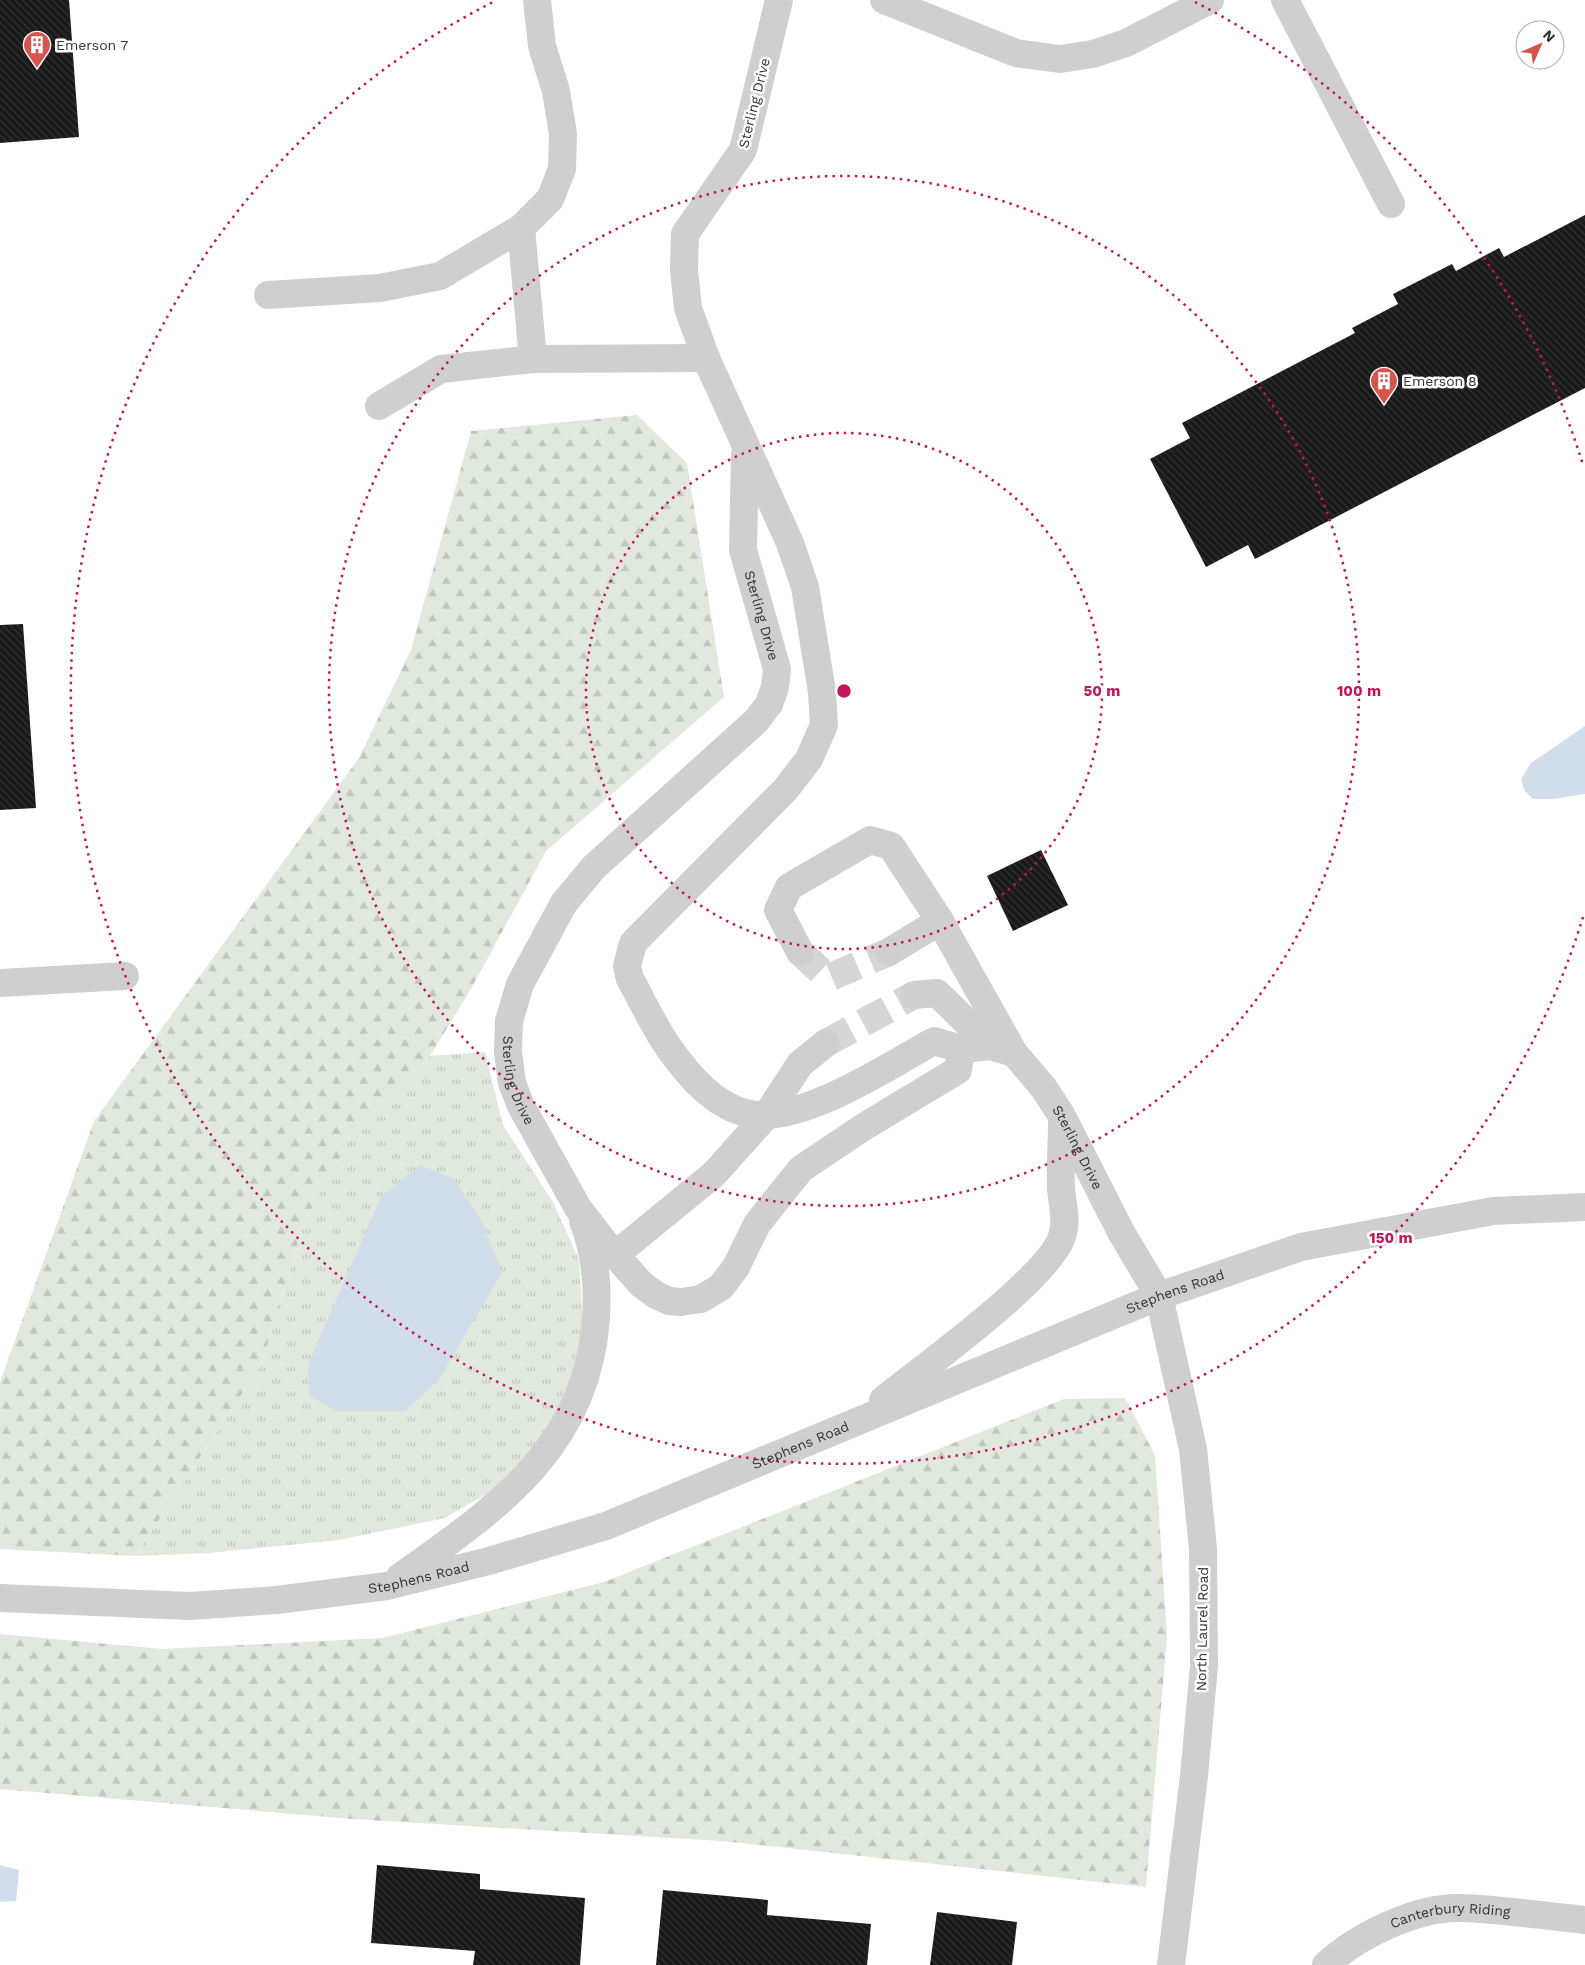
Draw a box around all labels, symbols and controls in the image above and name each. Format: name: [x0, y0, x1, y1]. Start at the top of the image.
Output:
north arrow: [1515, 20, 1565, 70]
text: N: [1540, 26, 1559, 45]
building icon: Emerson 7: [22, 30, 52, 69]
place label: Emerson 7: [56, 37, 128, 53]
street label: Sterling Drive: [735, 56, 773, 150]
building icon: Emerson 8: [1369, 366, 1399, 405]
place label: Emerson 8: [1403, 373, 1477, 389]
street label: Sterling Drive: [741, 569, 782, 662]
centre of rings: [835, 682, 853, 700]
text: 50 m: [1084, 682, 1120, 700]
text: 100 m: [1337, 682, 1381, 700]
street label: Sterling Drive: [500, 1035, 538, 1128]
street label: Sterling Drive: [1049, 1102, 1106, 1192]
text: 150 m: [1369, 1229, 1413, 1247]
street label: Stephens Road: [1124, 1266, 1226, 1317]
street label: Stephens Road: [750, 1418, 851, 1472]
street label: Stephens Road: [367, 1558, 471, 1596]
street label: North Laurel Road: [1193, 1567, 1211, 1691]
street label: Canterbury Riding: [1388, 1900, 1512, 1931]

